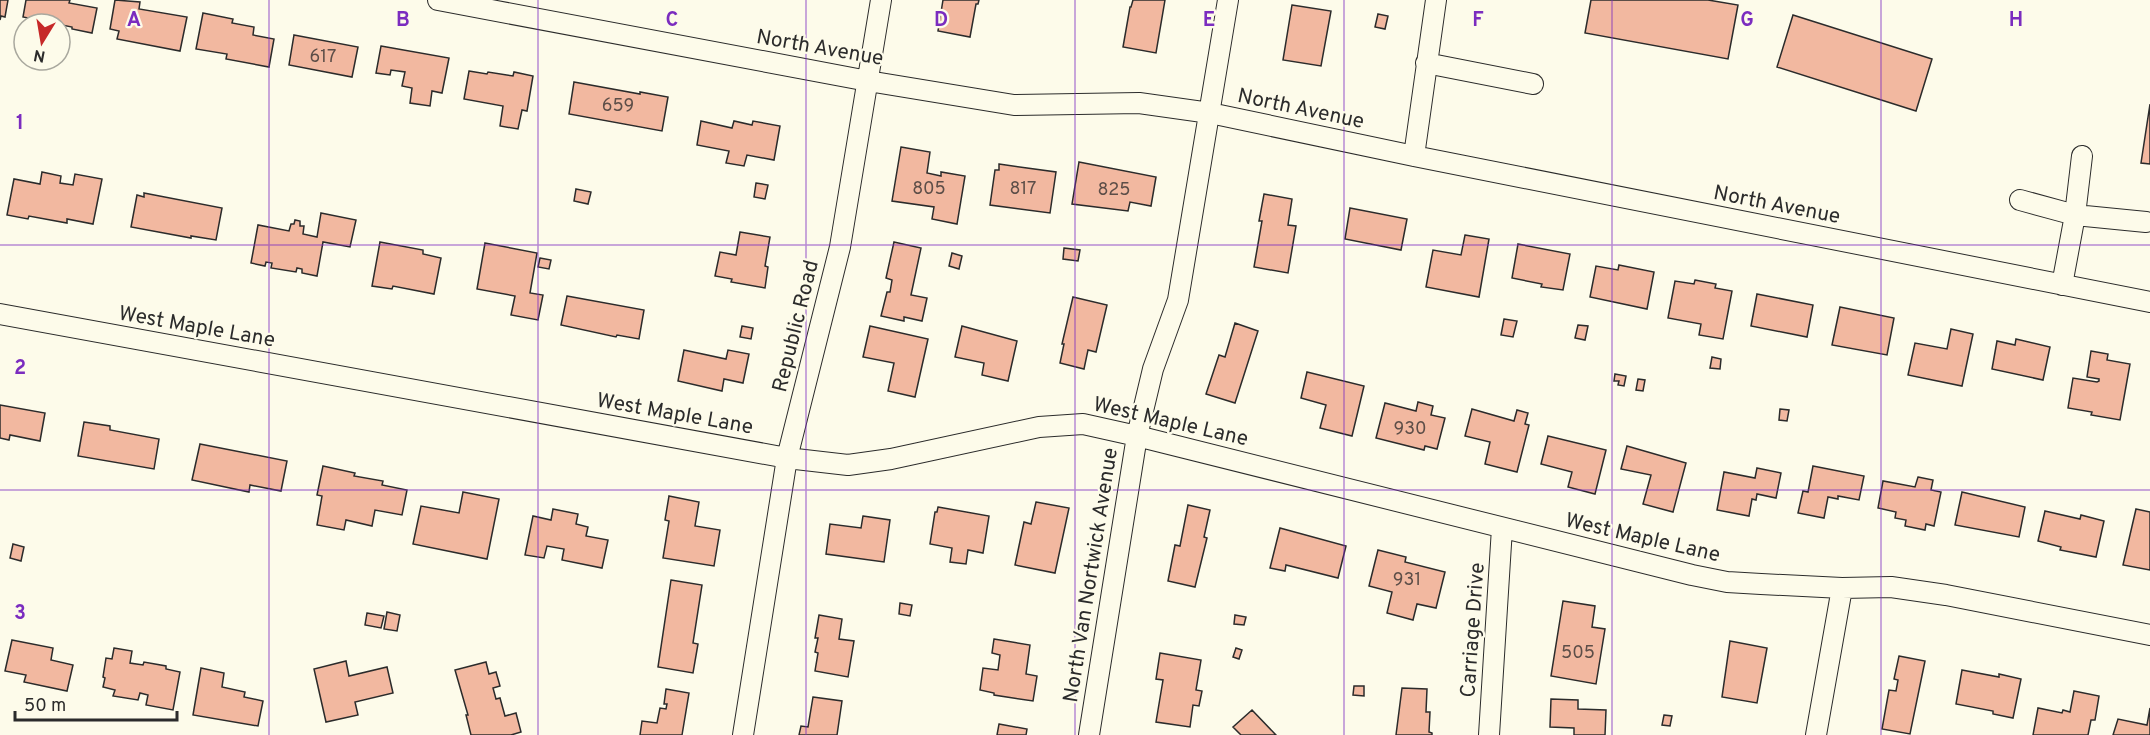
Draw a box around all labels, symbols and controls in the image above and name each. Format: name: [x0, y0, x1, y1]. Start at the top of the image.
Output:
text: A: [127, 8, 141, 34]
text: B: [396, 8, 410, 34]
text: C: [666, 8, 678, 34]
text: D: [934, 8, 948, 34]
text: E: [1203, 8, 1215, 34]
text: F: [1472, 8, 1484, 34]
text: G: [1740, 8, 1754, 34]
text: H: [2009, 8, 2023, 34]
north arrow: [12, 12, 72, 72]
street label: North Avenue: [754, 24, 885, 73]
text: N: [32, 44, 47, 66]
house number: 617: [310, 46, 336, 69]
street label: North Avenue: [1235, 83, 1366, 136]
house number: 659: [602, 95, 634, 118]
text: 1: [16, 111, 24, 137]
house number: 805: [912, 178, 946, 201]
house number: 817: [1009, 178, 1037, 201]
house number: 825: [1098, 179, 1130, 202]
street label: North Avenue: [1711, 180, 1842, 231]
street label: Republic Road: [767, 257, 826, 395]
street label: West Maple Lane: [116, 300, 277, 355]
text: 2: [14, 356, 26, 382]
street label: West Maple Lane: [594, 387, 755, 442]
street label: West Maple Lane: [1090, 391, 1251, 453]
house number: 930: [1394, 418, 1426, 441]
street label: North Van Nortwick Avenue: [1058, 446, 1125, 705]
street label: West Maple Lane: [1562, 507, 1723, 569]
street label: Carriage Drive: [1455, 562, 1492, 699]
house number: 931: [1393, 569, 1421, 592]
text: 3: [14, 601, 26, 627]
house number: 505: [1561, 642, 1595, 665]
scale bar: [15, 684, 177, 722]
text: 50 m: [24, 695, 66, 718]

